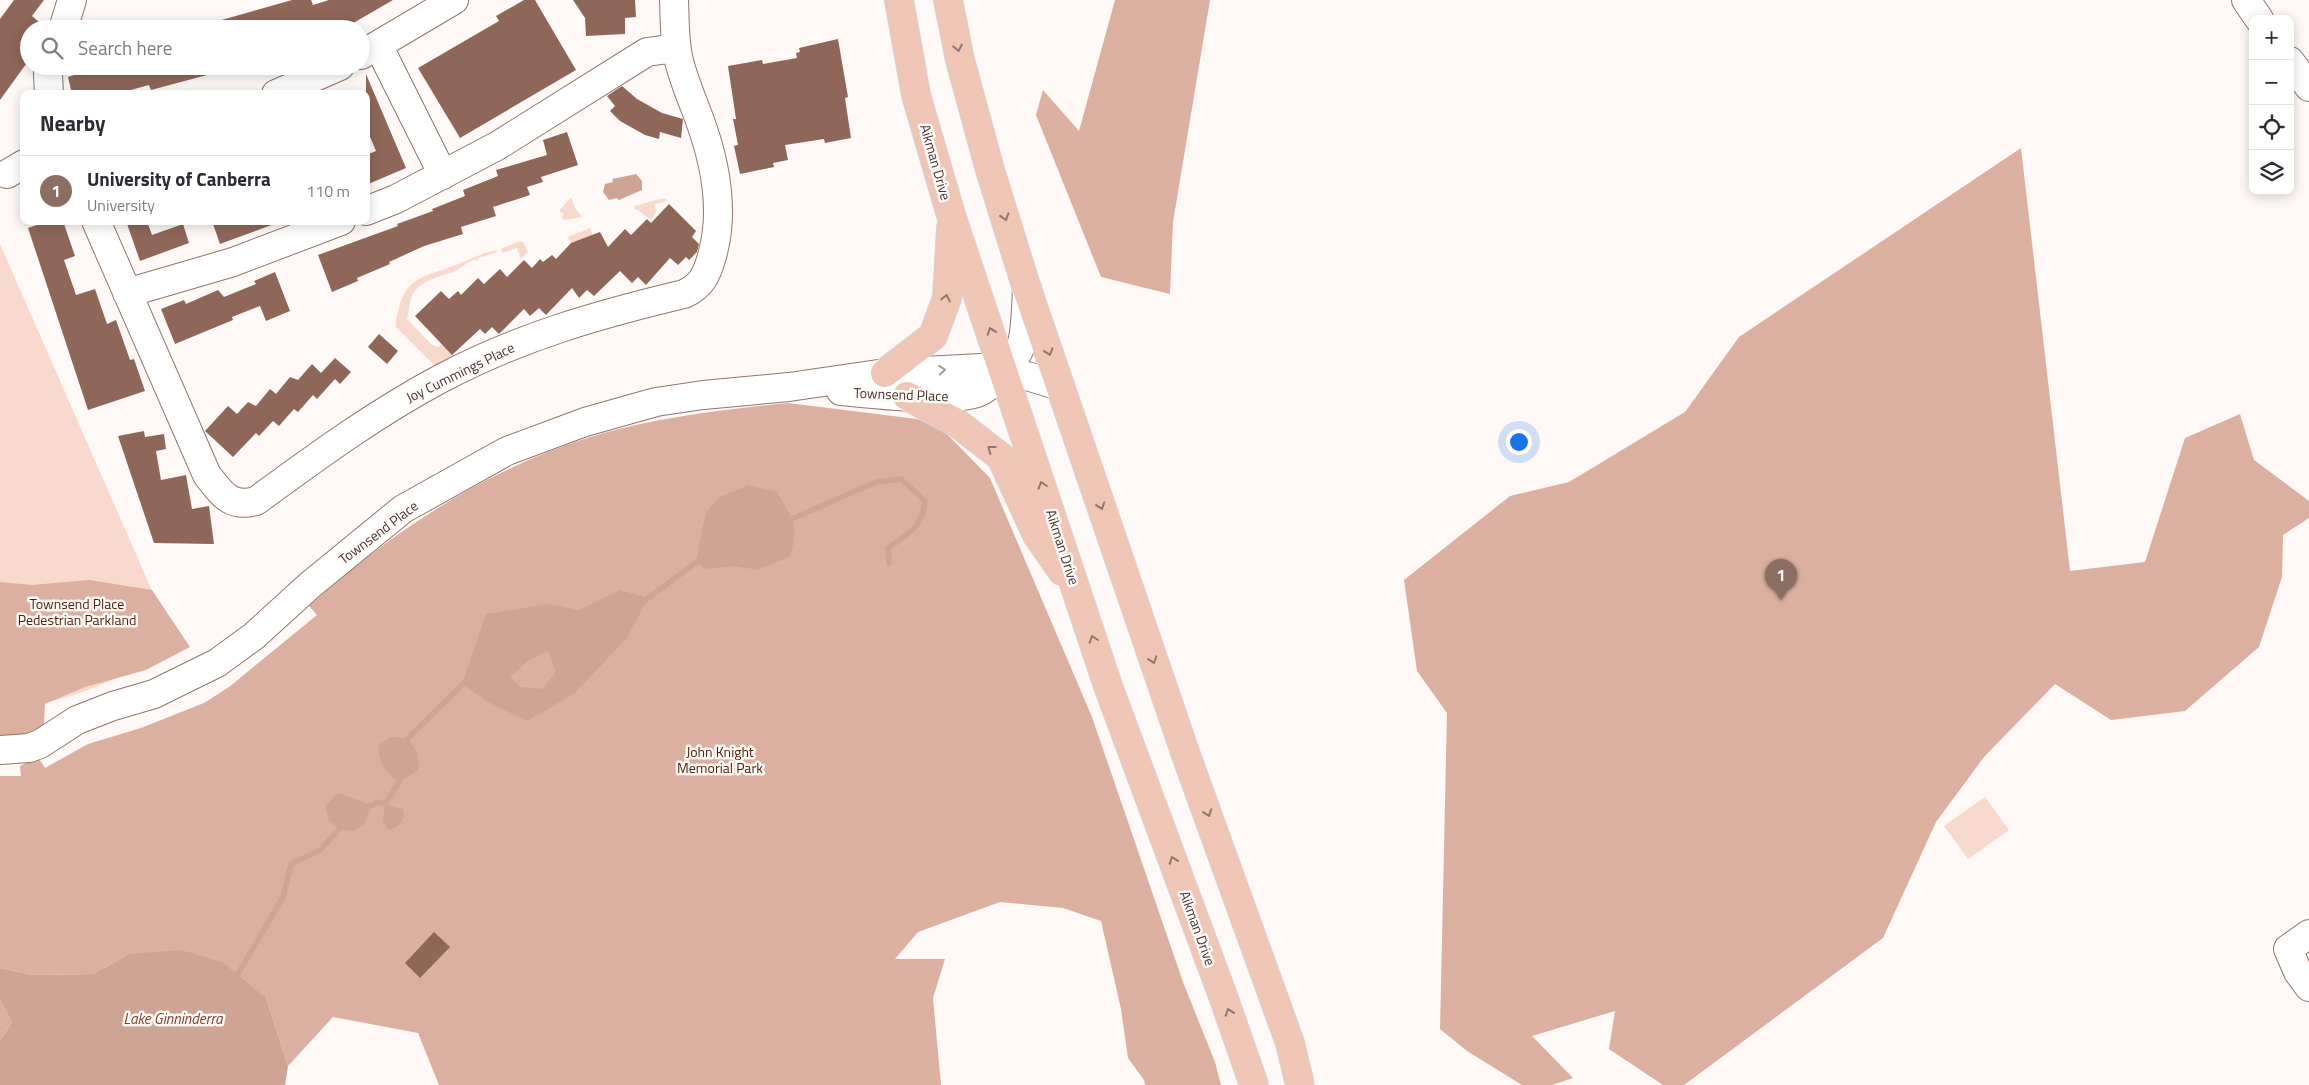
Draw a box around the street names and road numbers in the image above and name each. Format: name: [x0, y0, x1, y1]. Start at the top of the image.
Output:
street label: Aikman Drive: [915, 122, 957, 202]
street label: Joy Cummings Place: [402, 337, 518, 407]
street label: Townsend Place: [853, 382, 949, 406]
street label: Townsend Place: [334, 495, 422, 569]
street label: Aikman Drive: [1041, 507, 1085, 587]
street label: Aikman Drive: [1175, 888, 1221, 968]

